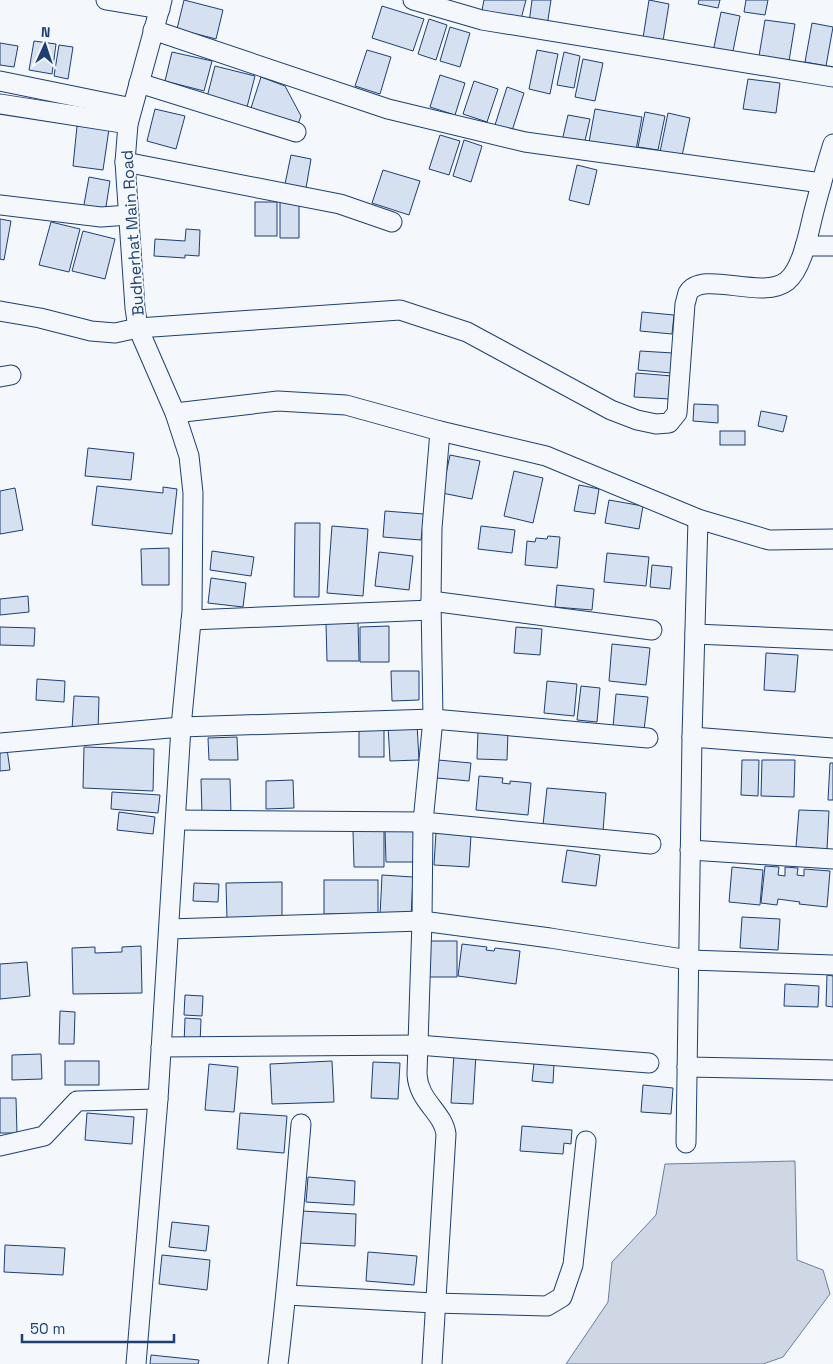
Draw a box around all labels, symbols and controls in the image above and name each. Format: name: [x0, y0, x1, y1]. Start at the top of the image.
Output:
north arrow: [20, 20, 70, 70]
text: N: [41, 23, 51, 41]
street label: Budherhat Main Road: [116, 149, 149, 317]
scale bar: [22, 1312, 175, 1344]
text: 50 m: [30, 1319, 65, 1338]

